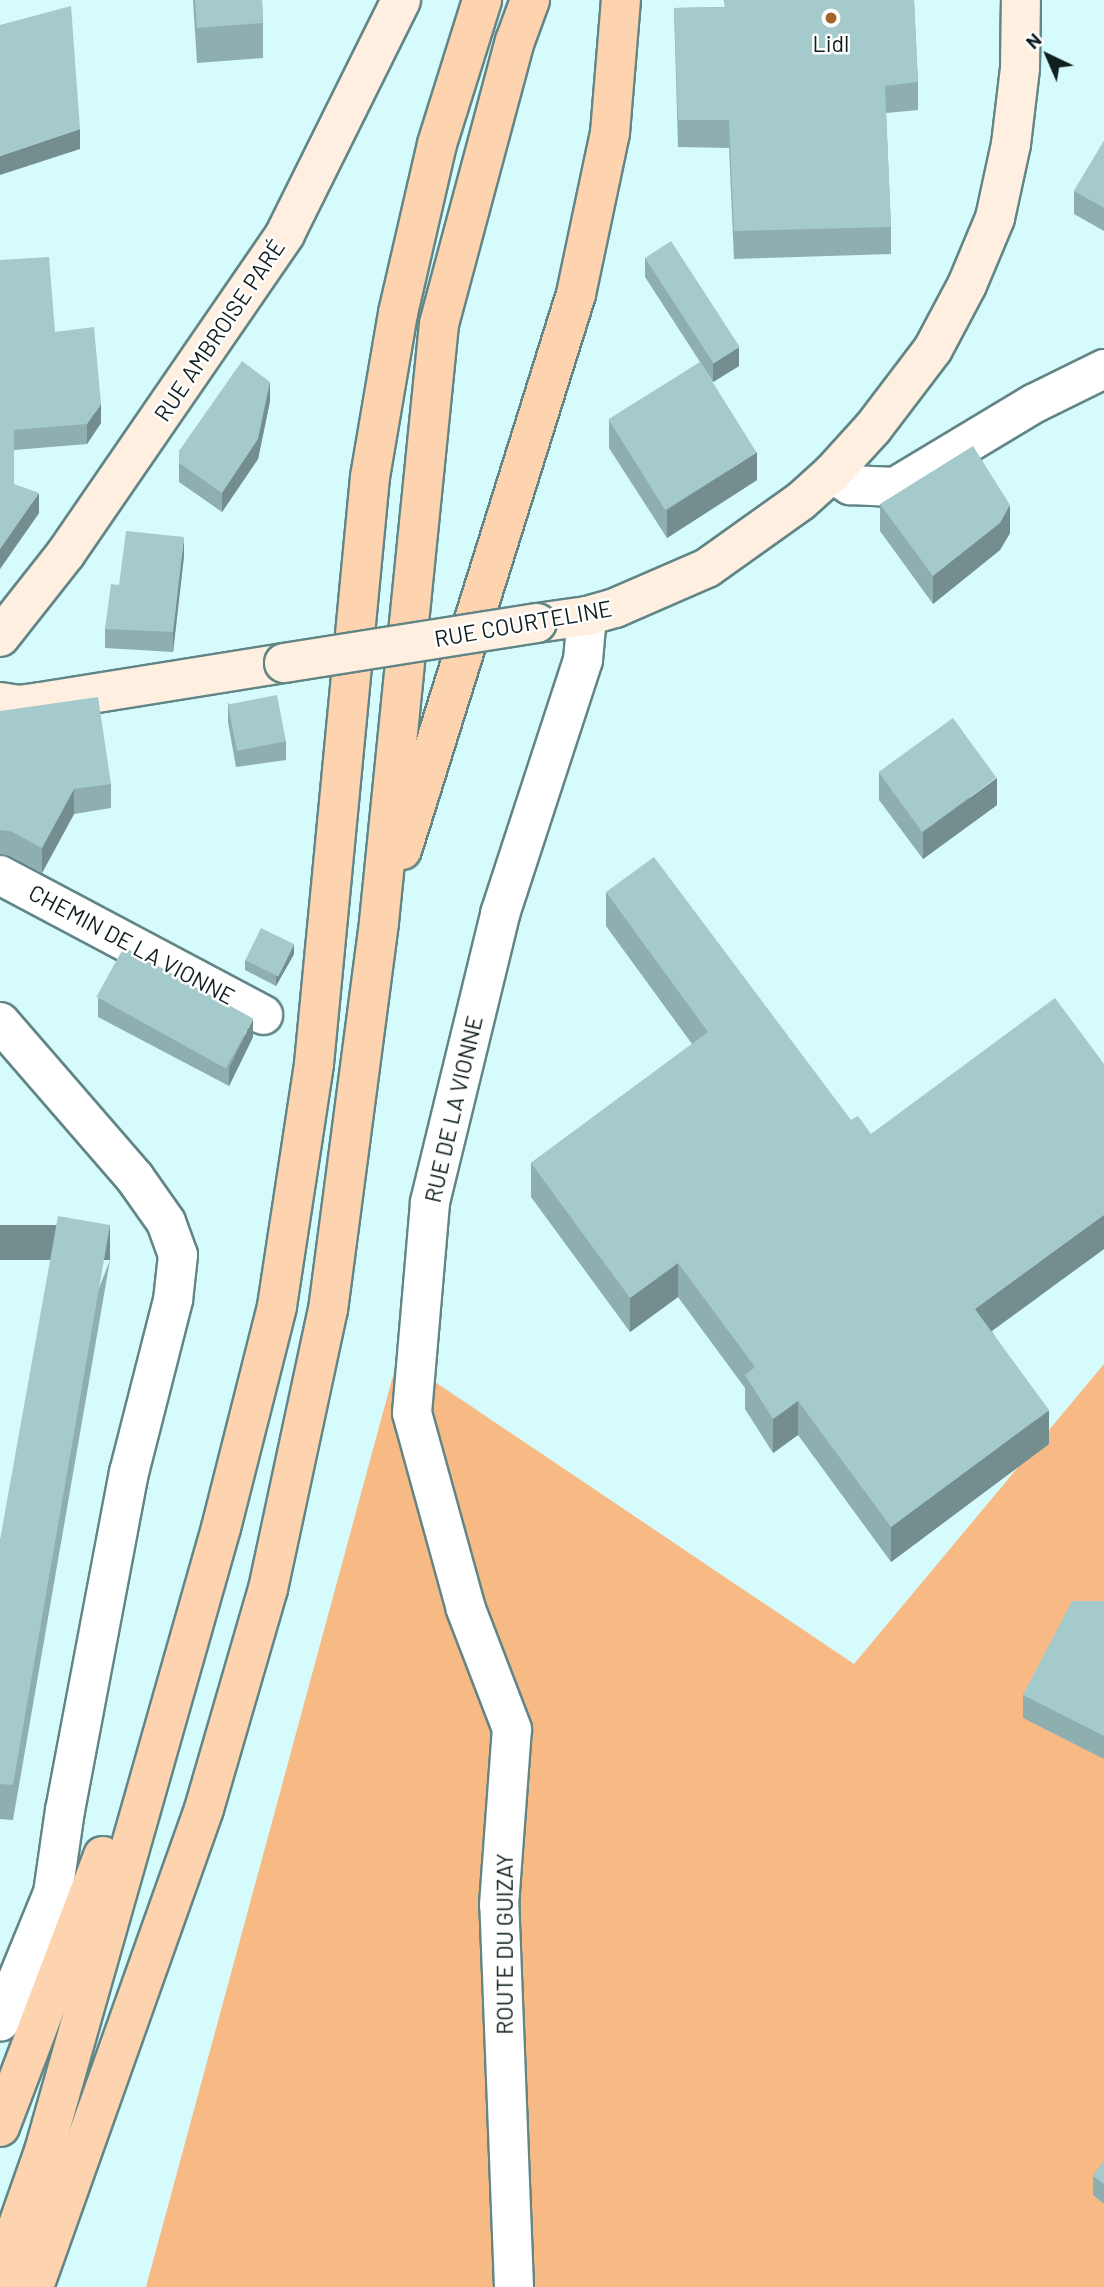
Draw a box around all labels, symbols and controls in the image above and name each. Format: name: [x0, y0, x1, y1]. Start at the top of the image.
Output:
marker: Lidl: [823, 10, 839, 26]
north arrow: [1013, 21, 1083, 91]
text: N: [1021, 28, 1046, 53]
place label: Lidl: [813, 29, 849, 57]
street label: RUE AMBROISE PARÉ: [148, 234, 290, 426]
street label: RUE COURTELINE: [432, 594, 614, 652]
street label: CHEMIN DE LA VIONNE: [24, 878, 240, 1010]
street label: RUE DE LA VIONNE: [418, 1013, 488, 1205]
street label: ROUTE DU GUIZAY: [490, 1853, 518, 2035]

